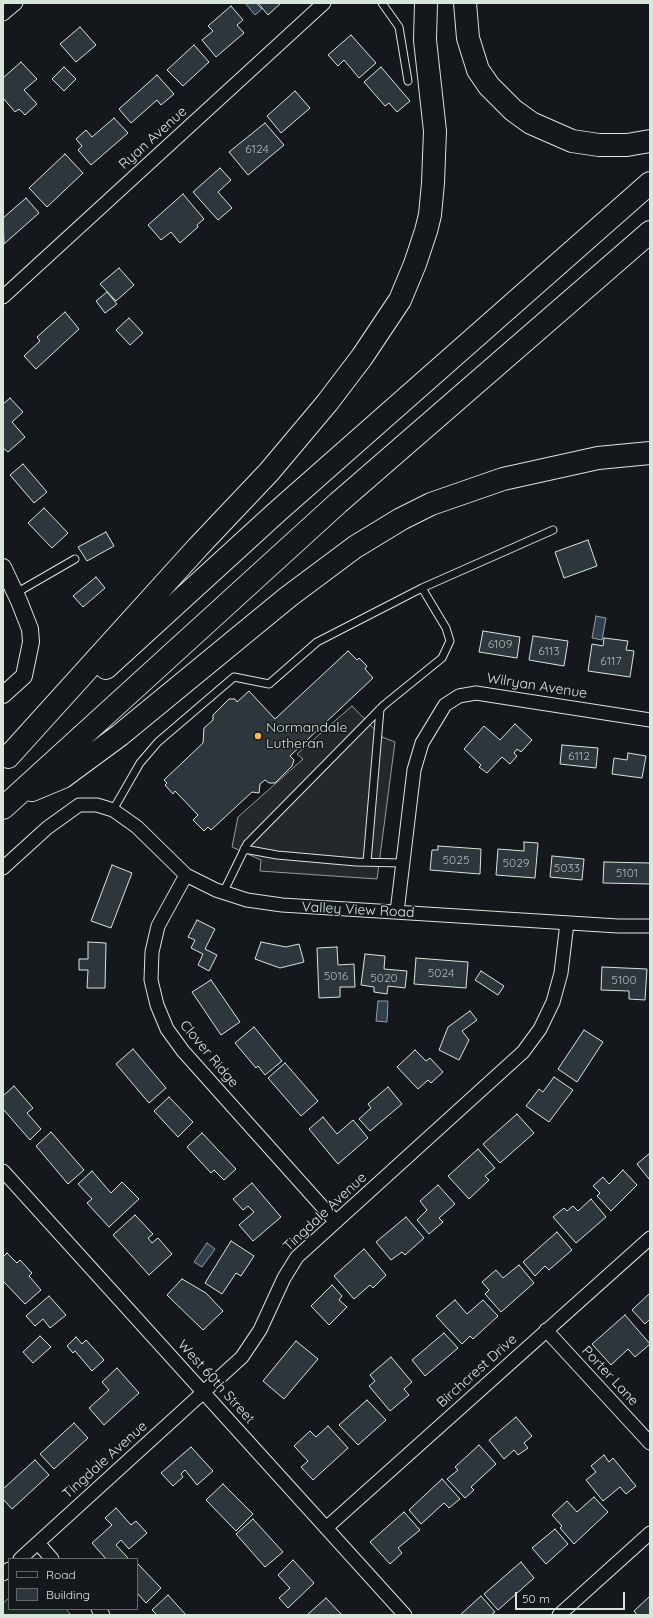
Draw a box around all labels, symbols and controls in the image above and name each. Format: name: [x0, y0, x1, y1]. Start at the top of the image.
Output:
street label: Ryan Avenue: [116, 103, 190, 173]
house number: 6124: [245, 142, 269, 156]
house number: 6109: [488, 637, 512, 651]
house number: 6113: [538, 644, 560, 658]
house number: 6117: [600, 654, 622, 668]
street label: Wilryan Avenue: [486, 670, 588, 702]
place label: Normandale Lutheran: [266, 720, 347, 752]
marker: Normandale Lutheran: [253, 731, 263, 741]
house number: 6112: [568, 749, 590, 763]
house number: 5025: [443, 853, 469, 867]
house number: 5029: [502, 856, 530, 870]
house number: 5033: [554, 861, 580, 875]
house number: 5101: [616, 866, 638, 880]
street label: Valley View Road: [301, 899, 415, 921]
house number: 5024: [428, 966, 454, 980]
house number: 5016: [324, 969, 348, 983]
house number: 5020: [370, 971, 398, 985]
house number: 5100: [611, 973, 637, 987]
street label: Clover Ridge: [176, 1017, 242, 1091]
street label: Tingdale Avenue: [280, 1169, 370, 1255]
street label: Birchcrest Drive: [434, 1331, 520, 1411]
street label: West 60th Street: [174, 1337, 258, 1427]
street label: Porter Lane: [578, 1343, 642, 1409]
street label: Tingdale Avenue: [59, 1418, 151, 1502]
legend: [8, 1558, 138, 1610]
text: Road: [46, 1567, 76, 1582]
scale bar: [517, 1584, 627, 1610]
text: Building: [46, 1587, 90, 1602]
text: 50 m: [522, 1591, 550, 1606]

